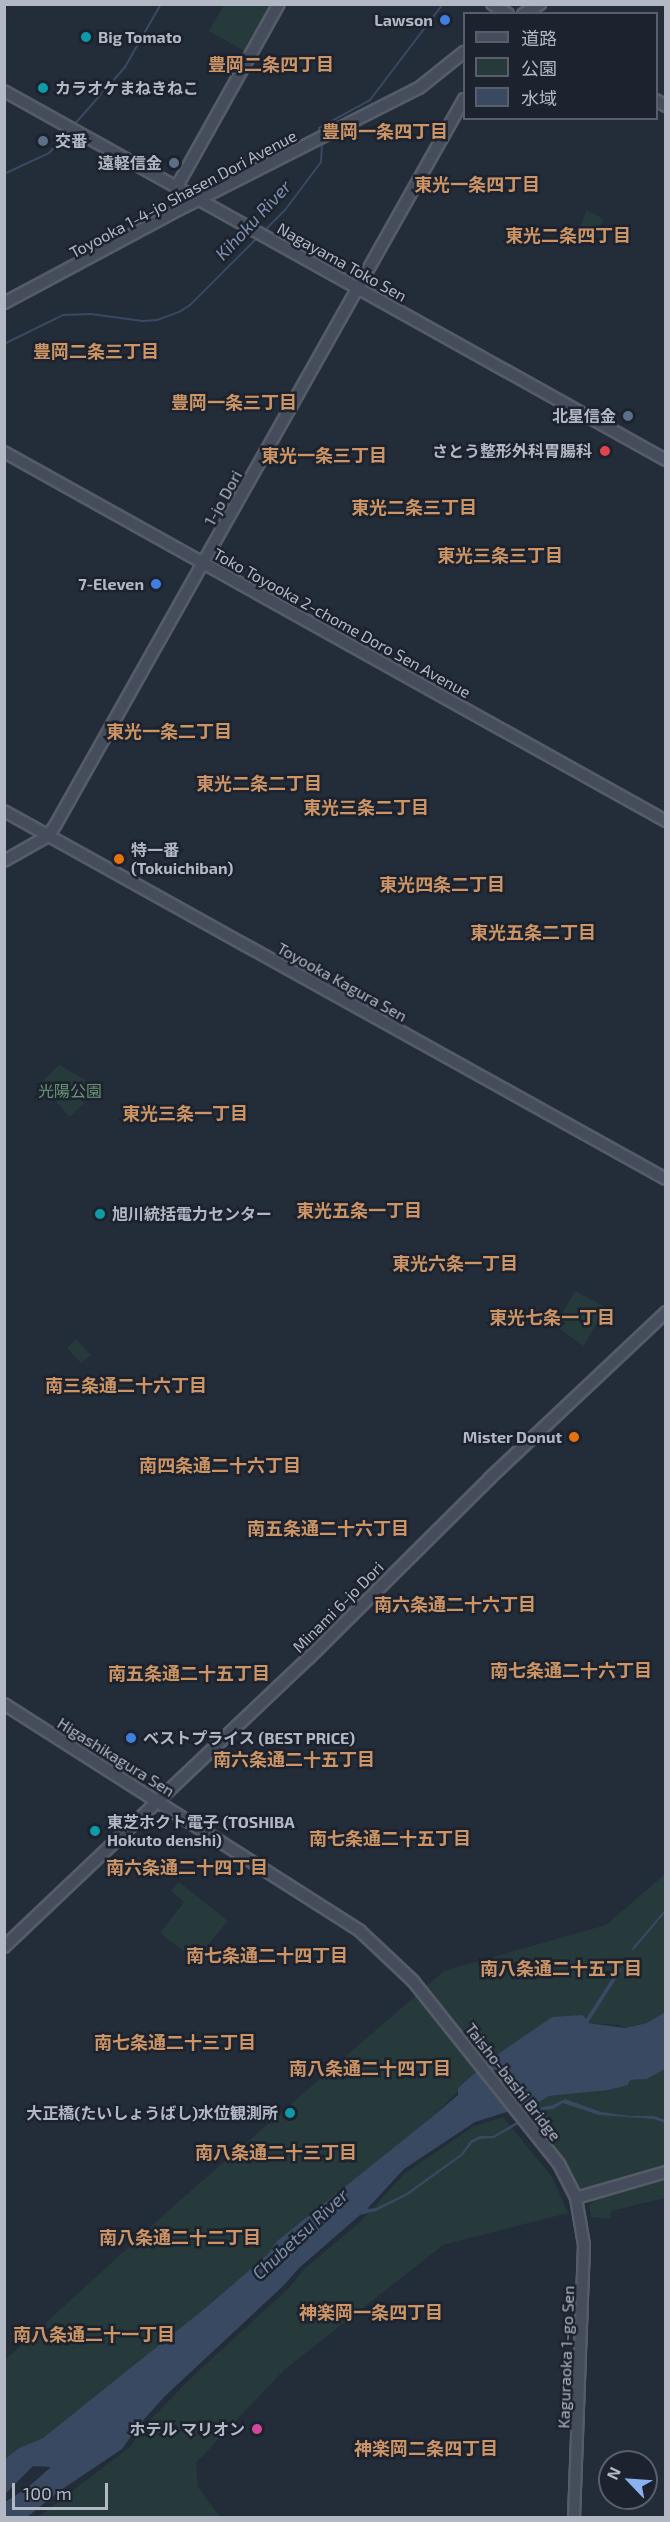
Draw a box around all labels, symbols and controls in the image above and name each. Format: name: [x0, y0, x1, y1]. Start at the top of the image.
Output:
place label: Lawson: [374, 10, 433, 30]
legend: [463, 12, 658, 120]
marker: Lawson: [438, 13, 452, 27]
place label: Big Tomato: [98, 27, 182, 47]
text: 道路: [521, 27, 557, 49]
marker: Big Tomato: [79, 30, 93, 44]
district label: 豊岡二条四丁目: [208, 53, 334, 75]
text: 公園: [521, 57, 557, 79]
place label: カラオケまねきねこ: [55, 78, 199, 98]
marker: カラオケまねきねこ: [36, 81, 50, 95]
text: 水域: [521, 87, 557, 109]
district label: 豊岡一条四丁目: [322, 120, 448, 142]
street label: Toyooka 1-4-jo Shasen Dori Avenue: [66, 126, 300, 262]
place label: 交番: [55, 131, 87, 151]
marker: 交番: [36, 134, 50, 148]
place label: 遠軽信金: [98, 153, 162, 173]
marker: 遠軽信金: [167, 156, 181, 170]
district label: 東光一条四丁目: [414, 173, 540, 195]
water label: Kihoku River: [211, 176, 295, 264]
street label: Nagayama Toko Sen: [274, 218, 410, 306]
district label: 東光二条四丁目: [505, 224, 631, 246]
district label: 豊岡二条三丁目: [33, 340, 159, 362]
district label: 豊岡一条三丁目: [171, 391, 297, 413]
place label: 北星信金: [552, 406, 616, 426]
marker: 北星信金: [621, 409, 635, 423]
place label: さとう整形外科胃腸科: [432, 441, 592, 461]
marker: さとう整形外科胃腸科: [596, 442, 614, 460]
district label: 東光一条三丁目: [261, 444, 387, 466]
street label: 1-jo Dori: [200, 467, 246, 529]
district label: 東光二条三丁目: [351, 496, 477, 518]
street label: Toko Toyooka 2-chome Doro Sen Avenue: [210, 544, 474, 702]
district label: 東光三条三丁目: [437, 544, 563, 566]
place label: 7-Eleven: [78, 574, 144, 594]
marker: 7-Eleven: [149, 577, 163, 591]
district label: 東光一条二丁目: [106, 720, 232, 742]
district label: 東光二条二丁目: [196, 772, 322, 794]
district label: 東光三条二丁目: [303, 796, 429, 818]
place label: 特一番 (Tokuichiban): [131, 840, 233, 878]
marker: 特一番 (Tokuichiban): [112, 852, 126, 866]
district label: 東光四条二丁目: [379, 873, 505, 895]
district label: 東光五条二丁目: [470, 921, 596, 943]
street label: Toyooka Kagura Sen: [274, 938, 410, 1026]
park label: 光陽公園: [38, 1081, 102, 1101]
district label: 東光三条一丁目: [122, 1102, 248, 1124]
district label: 東光五条一丁目: [296, 1199, 422, 1221]
place label: 旭川統括電力センター: [112, 1204, 272, 1224]
marker: 旭川統括電力センター: [93, 1207, 107, 1221]
district label: 東光六条一丁目: [392, 1252, 518, 1274]
district label: 東光七条一丁目: [489, 1306, 615, 1328]
district label: 南三条通二十六丁目: [45, 1374, 207, 1396]
place label: Mister Donut: [463, 1427, 562, 1447]
marker: Mister Donut: [567, 1430, 581, 1444]
district label: 南四条通二十六丁目: [139, 1454, 301, 1476]
district label: 南五条通二十六丁目: [247, 1517, 409, 1539]
street label: Minami 6-jo Dori: [289, 1558, 387, 1656]
district label: 南六条通二十六丁目: [374, 1593, 536, 1615]
district label: 南七条通二十六丁目: [490, 1659, 652, 1681]
district label: 南五条通二十五丁目: [108, 1662, 270, 1684]
street label: Higashikagura Sen: [54, 1713, 178, 1801]
place label: ベストプライス (BEST PRICE): [143, 1728, 355, 1748]
marker: ベストプライス (BEST PRICE): [124, 1731, 138, 1745]
district label: 南六条通二十五丁目: [213, 1748, 375, 1770]
place label: 東芝ホクト電子 (TOSHIBA Hokuto denshi): [107, 1812, 295, 1850]
marker: 東芝ホクト電子 (TOSHIBA Hokuto denshi): [88, 1824, 102, 1838]
district label: 南七条通二十五丁目: [309, 1827, 471, 1849]
district label: 南六条通二十四丁目: [106, 1856, 268, 1878]
district label: 南七条通二十四丁目: [186, 1944, 348, 1966]
district label: 南八条通二十五丁目: [480, 1957, 642, 1979]
street label: Taisho-bashi Bridge: [461, 2019, 565, 2145]
district label: 南七条通二十三丁目: [94, 2031, 256, 2053]
district label: 南八条通二十四丁目: [289, 2057, 451, 2079]
place label: 大正橋(たいしょうばし)水位観測所: [26, 2103, 278, 2123]
marker: 大正橋(たいしょうばし)水位観測所: [283, 2106, 297, 2120]
district label: 南八条通二十三丁目: [195, 2141, 357, 2163]
water label: Chubetsu River: [248, 2184, 352, 2284]
district label: 南八条通二十二丁目: [99, 2226, 261, 2248]
street label: Kaguraoka 1-go Sen: [554, 2285, 578, 2429]
district label: 神楽岡一条四丁目: [299, 2301, 443, 2323]
district label: 南八条通二十一丁目: [13, 2323, 175, 2345]
place label: ホテル マリオン: [130, 2419, 245, 2439]
marker: ホテル マリオン: [250, 2422, 264, 2436]
district label: 神楽岡二条四丁目: [354, 2437, 498, 2459]
north arrow: [598, 2450, 658, 2510]
text: N: [602, 2464, 624, 2482]
scale bar: [15, 2471, 111, 2509]
text: 100 m: [23, 2482, 72, 2504]

